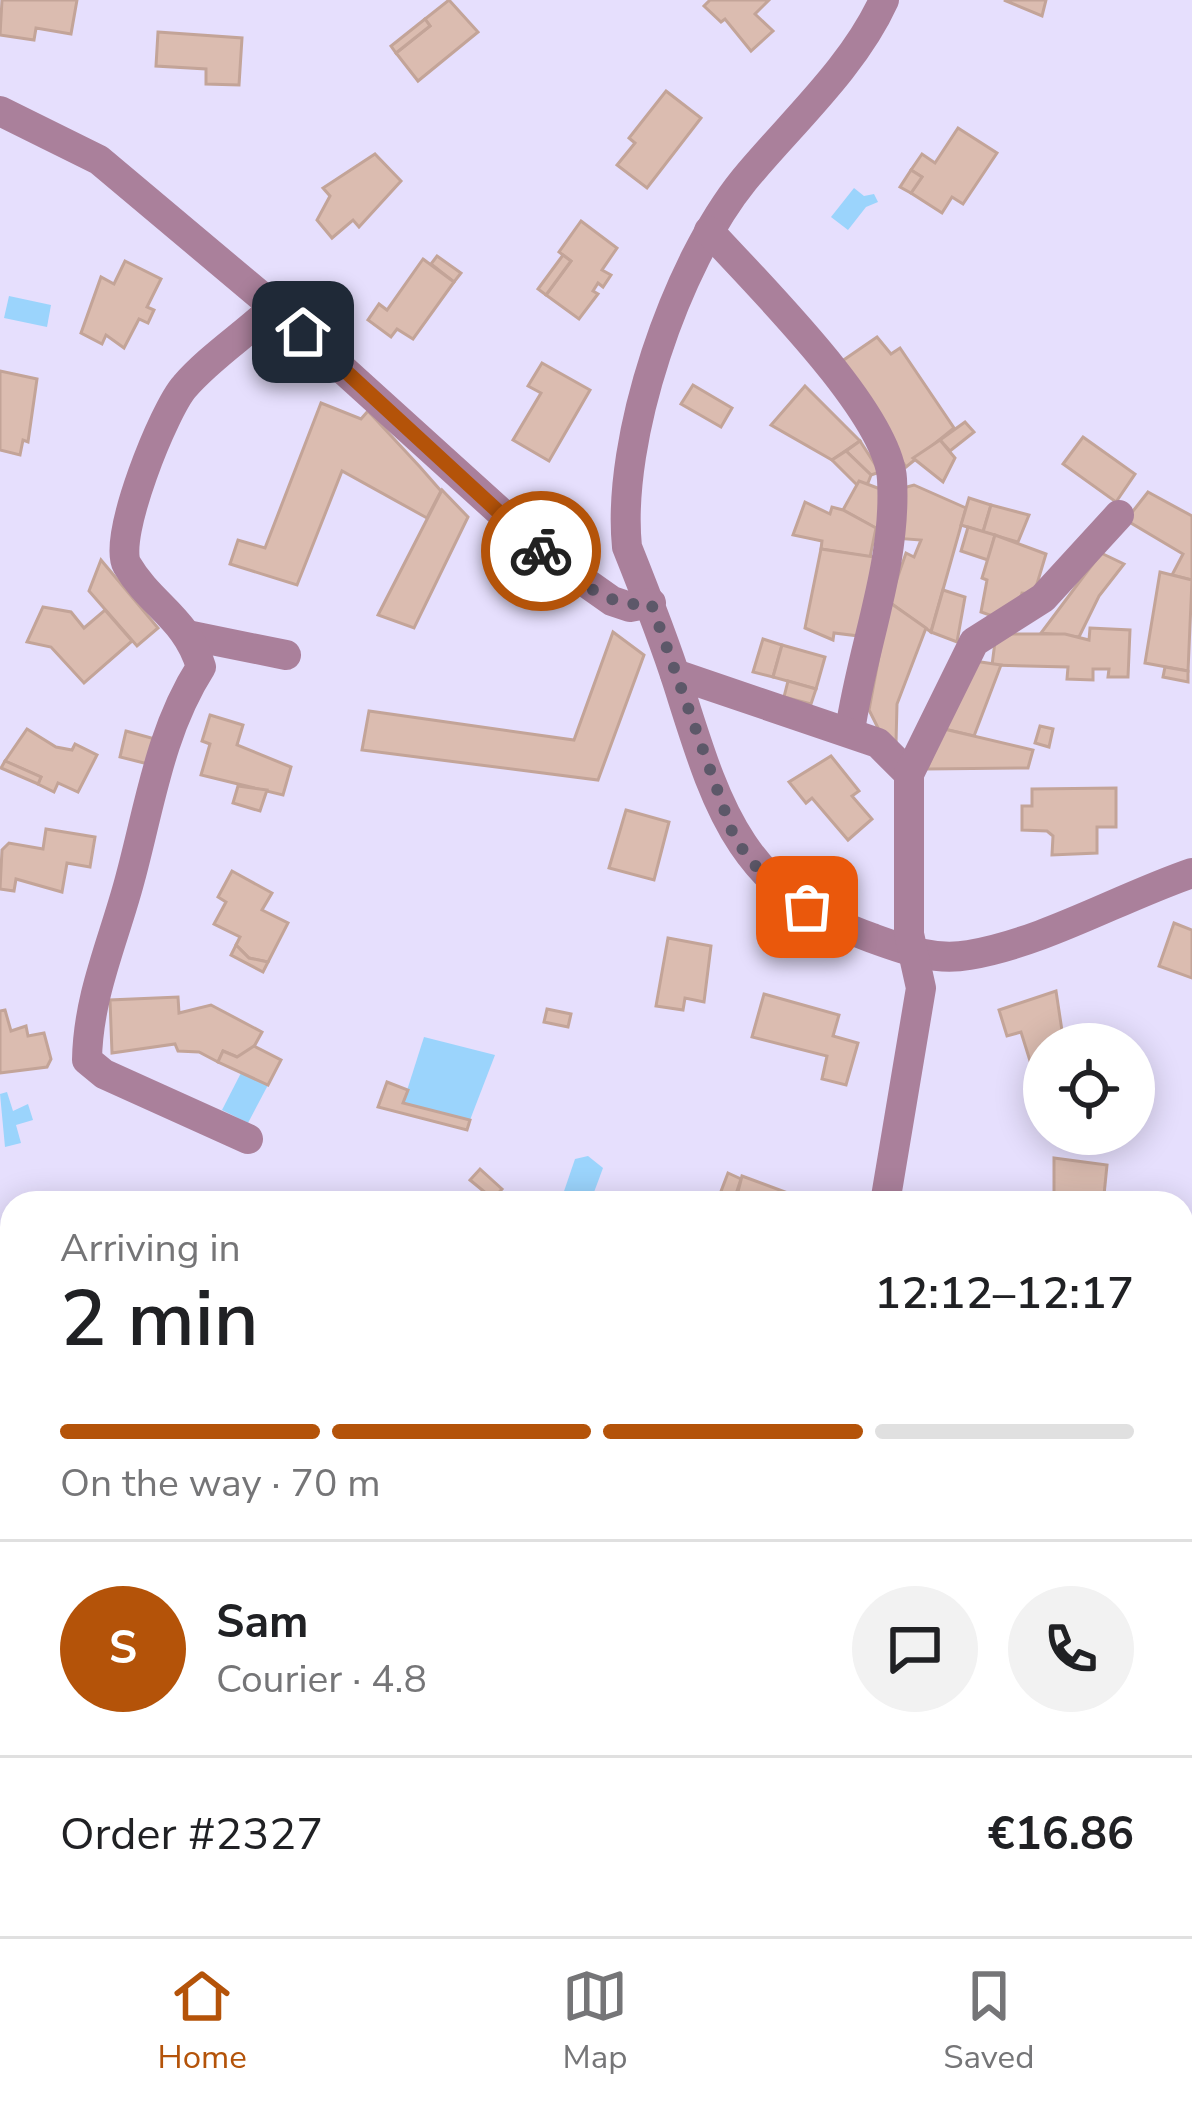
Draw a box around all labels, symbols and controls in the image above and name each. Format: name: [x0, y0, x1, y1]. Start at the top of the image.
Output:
pin: [252, 281, 354, 383]
icon: home: [270, 299, 336, 365]
courier: [481, 491, 601, 611]
icon: bike: [508, 518, 574, 584]
pin: [756, 856, 858, 958]
icon: bag: [774, 874, 840, 940]
map controls: [1023, 1023, 1155, 1155]
button: locate: [1023, 1023, 1155, 1155]
text: Arriving in: [60, 1222, 241, 1275]
text: 12:12–12:17: [874, 1263, 1134, 1324]
text: 2 min: [60, 1266, 259, 1373]
text: On the way · 70 m: [60, 1457, 381, 1510]
button: chat: [852, 1586, 978, 1712]
button: phone: [1008, 1586, 1134, 1712]
text: Sam: [216, 1592, 308, 1653]
text: S: [109, 1618, 137, 1679]
text: Courier · 4.8: [216, 1653, 427, 1706]
text: Order #2327: [60, 1804, 323, 1865]
text: €16.86: [988, 1804, 1134, 1865]
tab: Home: [158, 1963, 247, 2080]
tab: Map: [562, 1963, 628, 2080]
tab: Saved: [943, 1963, 1034, 2080]

